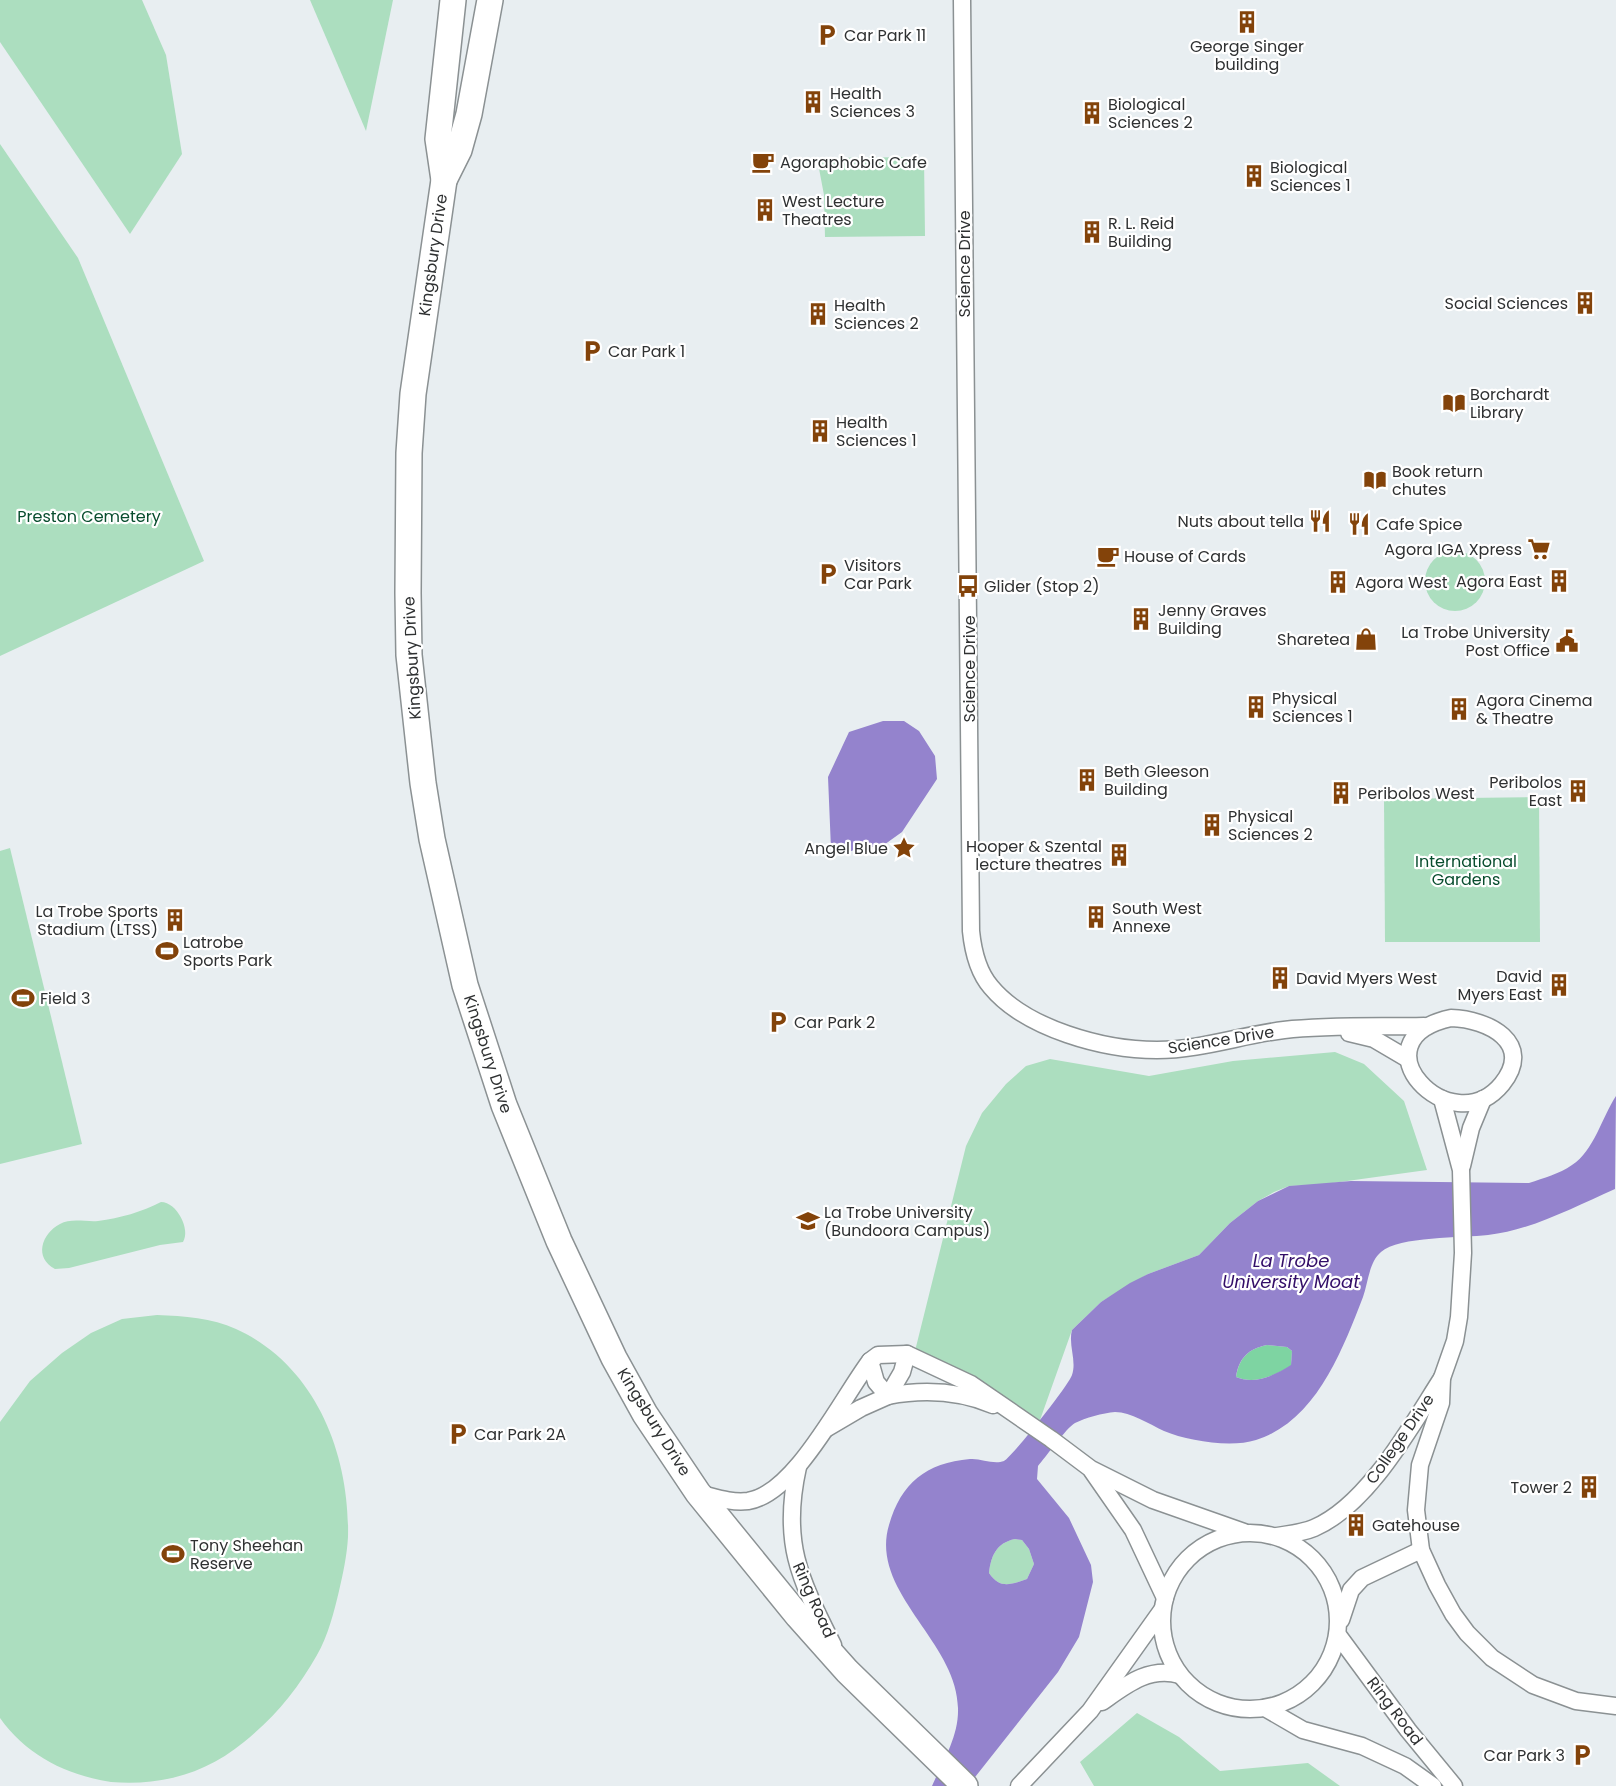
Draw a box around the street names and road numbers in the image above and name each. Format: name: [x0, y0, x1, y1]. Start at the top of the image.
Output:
street label: Kingsbury Drive: [413, 192, 453, 318]
street label: Science Drive: [953, 210, 976, 318]
street label: Kingsbury Drive: [397, 596, 427, 720]
street label: Science Drive: [958, 615, 981, 723]
street label: Kingsbury Drive: [458, 992, 518, 1116]
street label: Science Drive: [1166, 1020, 1276, 1060]
street label: Kingsbury Drive: [612, 1364, 696, 1480]
street label: College Drive: [1360, 1389, 1440, 1489]
street label: Ring Road: [787, 1559, 841, 1641]
street label: Ring Road: [1362, 1672, 1428, 1750]

